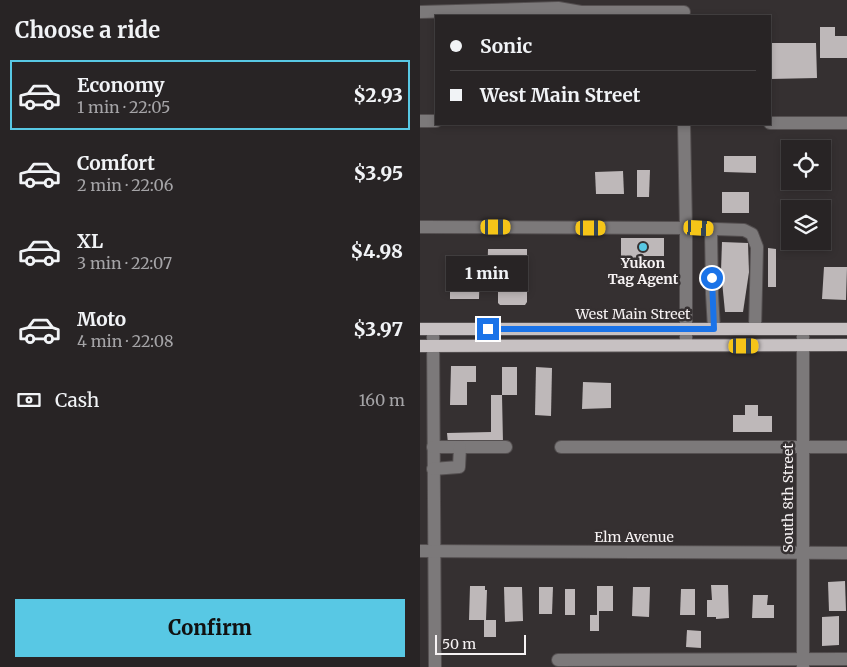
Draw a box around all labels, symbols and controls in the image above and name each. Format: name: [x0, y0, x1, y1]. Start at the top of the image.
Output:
text: Choose a ride: [15, 16, 160, 44]
text: Sonic: [480, 34, 532, 58]
icon: car: [17, 73, 62, 118]
text: Economy: [77, 73, 165, 97]
text: $2.93: [353, 83, 403, 107]
text: West Main Street: [480, 83, 640, 107]
text: 1 min · 22:05: [77, 97, 170, 117]
map controls: [781, 140, 831, 250]
button: locate: [781, 140, 831, 190]
icon: car: [17, 151, 62, 196]
text: Comfort: [77, 151, 155, 175]
text: $3.95: [354, 161, 403, 185]
text: 2 min · 22:06: [77, 175, 173, 195]
button: layers: [781, 200, 831, 250]
car: [481, 220, 511, 235]
car: [683, 220, 714, 236]
car: [576, 221, 606, 236]
icon: car: [17, 229, 62, 274]
text: XL: [77, 229, 103, 253]
text: $4.98: [351, 239, 403, 263]
marker: Yukon Tag Agent: [637, 241, 649, 253]
text: 3 min · 22:07: [77, 253, 172, 273]
place label: Yukon Tag Agent: [608, 254, 679, 288]
callout: 1 min: [447, 256, 529, 292]
text: 1 min: [465, 263, 509, 283]
route start: [701, 267, 723, 289]
street label: West Main Street: [575, 305, 691, 323]
icon: car: [17, 307, 62, 352]
text: Moto: [77, 307, 126, 331]
text: $3.97: [353, 317, 403, 341]
route end: [477, 318, 499, 340]
text: 4 min · 22:08: [77, 331, 174, 351]
car: [729, 339, 759, 354]
icon: cash: [15, 386, 43, 414]
text: Cash: [55, 388, 99, 412]
text: 160 m: [359, 390, 405, 410]
street label: South 8th Street: [779, 443, 797, 553]
street label: Elm Avenue: [594, 528, 674, 546]
button: Confirm: [15, 599, 405, 657]
scale bar: [435, 632, 526, 655]
text: 50 m: [442, 635, 476, 653]

